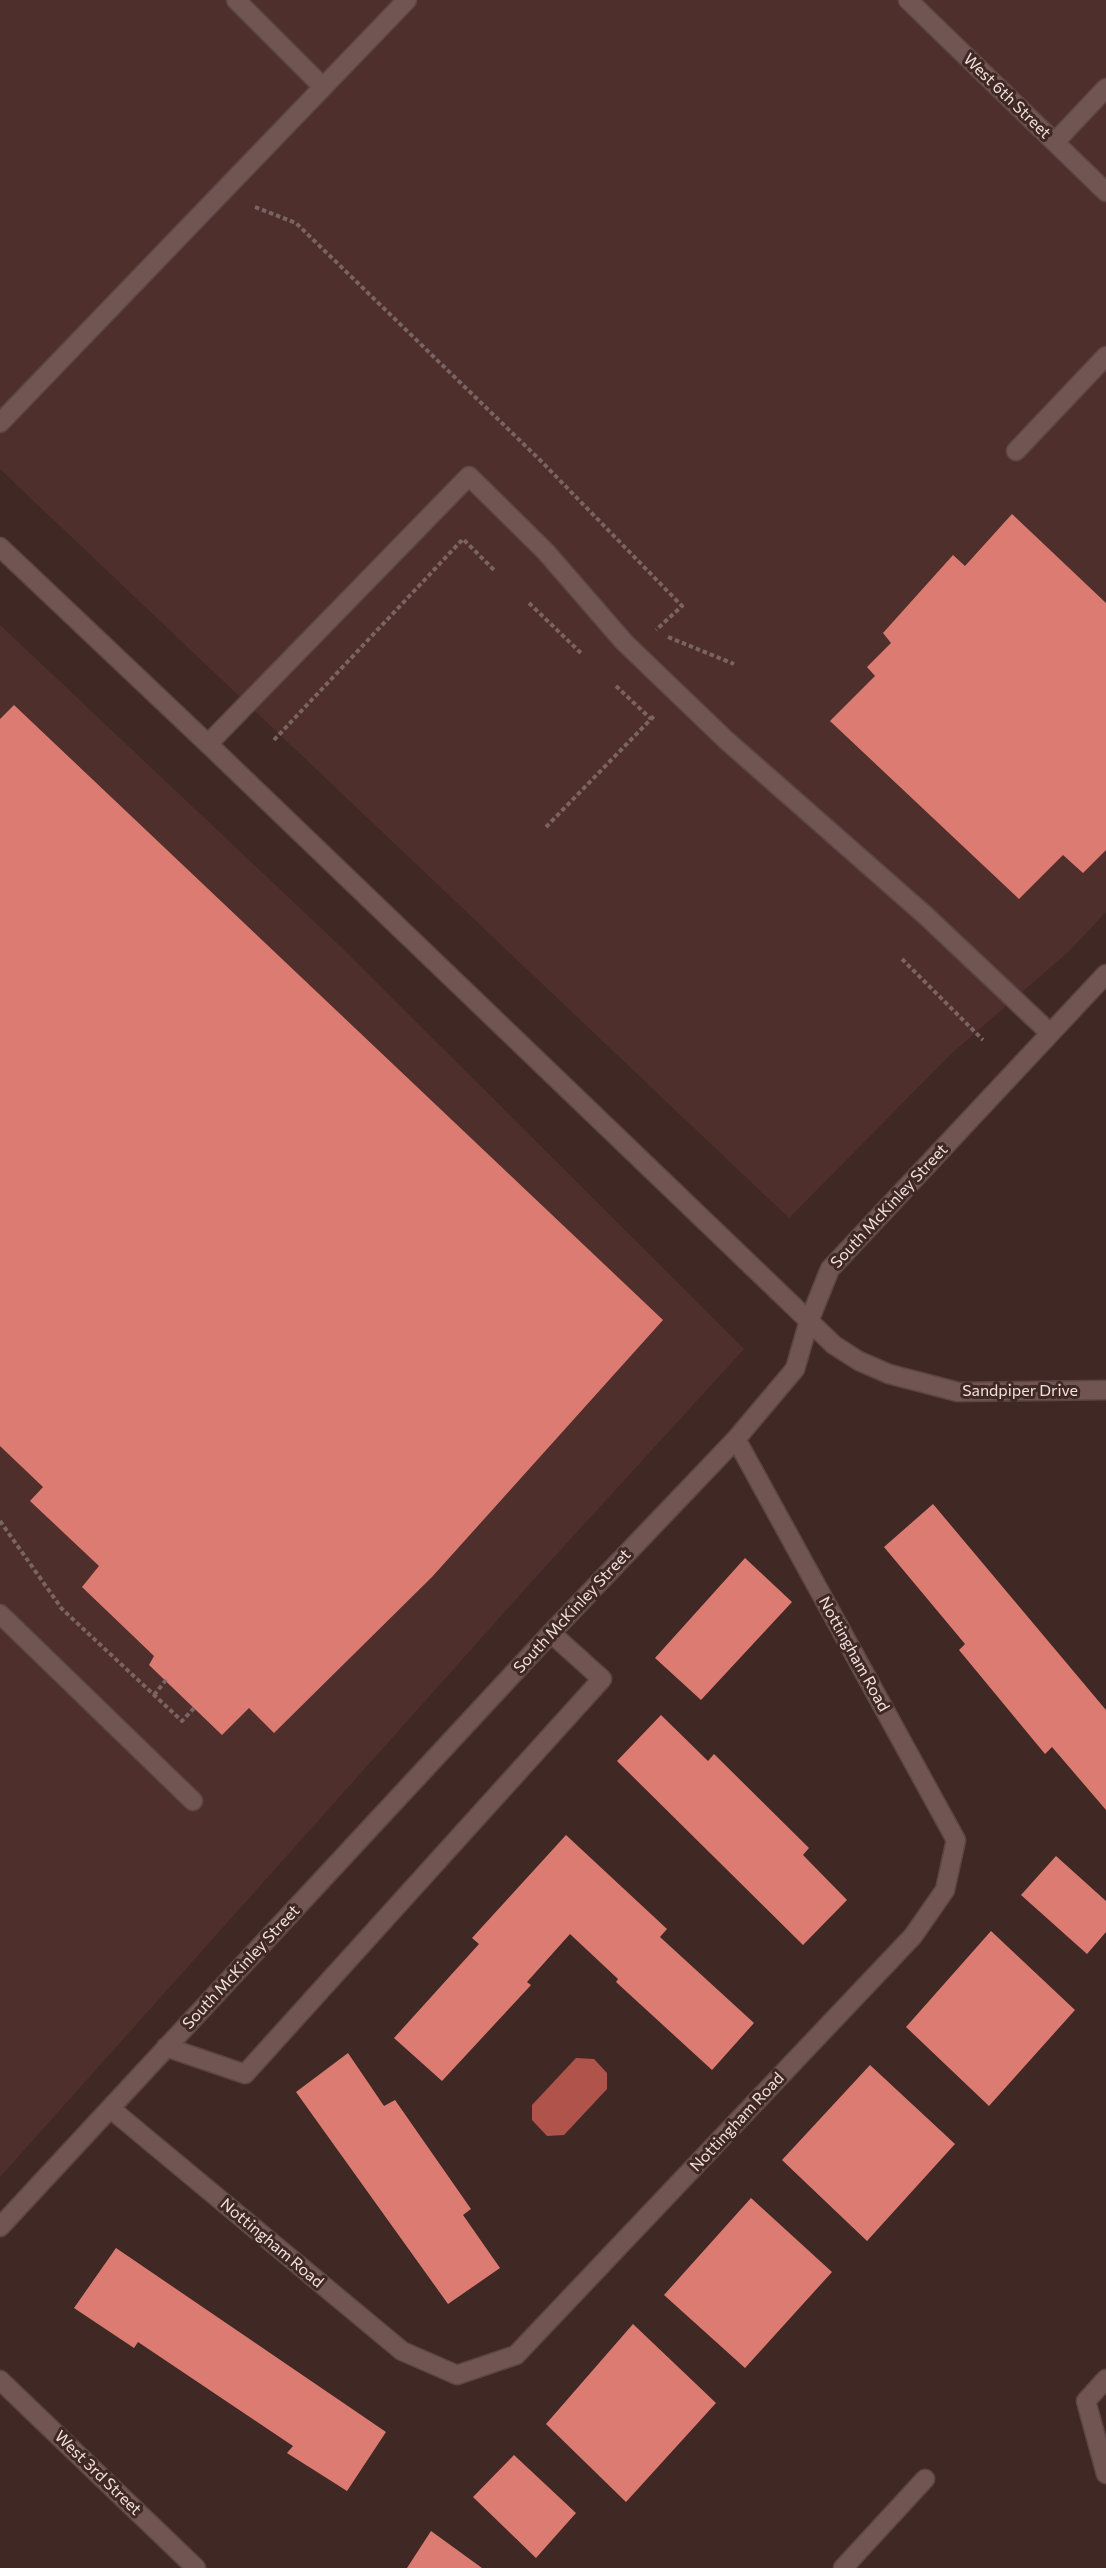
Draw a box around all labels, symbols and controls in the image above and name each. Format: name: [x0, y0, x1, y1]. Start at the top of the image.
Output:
street label: West 6th Street: [959, 49, 1055, 143]
street label: South McKinley Street: [826, 1140, 952, 1272]
street label: Sandpiper Drive: [962, 1381, 1078, 1401]
street label: South McKinley Street: [509, 1545, 635, 1677]
street label: Nottingham Road: [814, 1593, 894, 1715]
street label: South McKinley Street: [178, 1901, 304, 2033]
street label: Nottingham Road: [686, 2068, 788, 2176]
street label: Nottingham Road: [217, 2194, 327, 2292]
street label: West 3rd Street: [51, 2427, 145, 2519]

